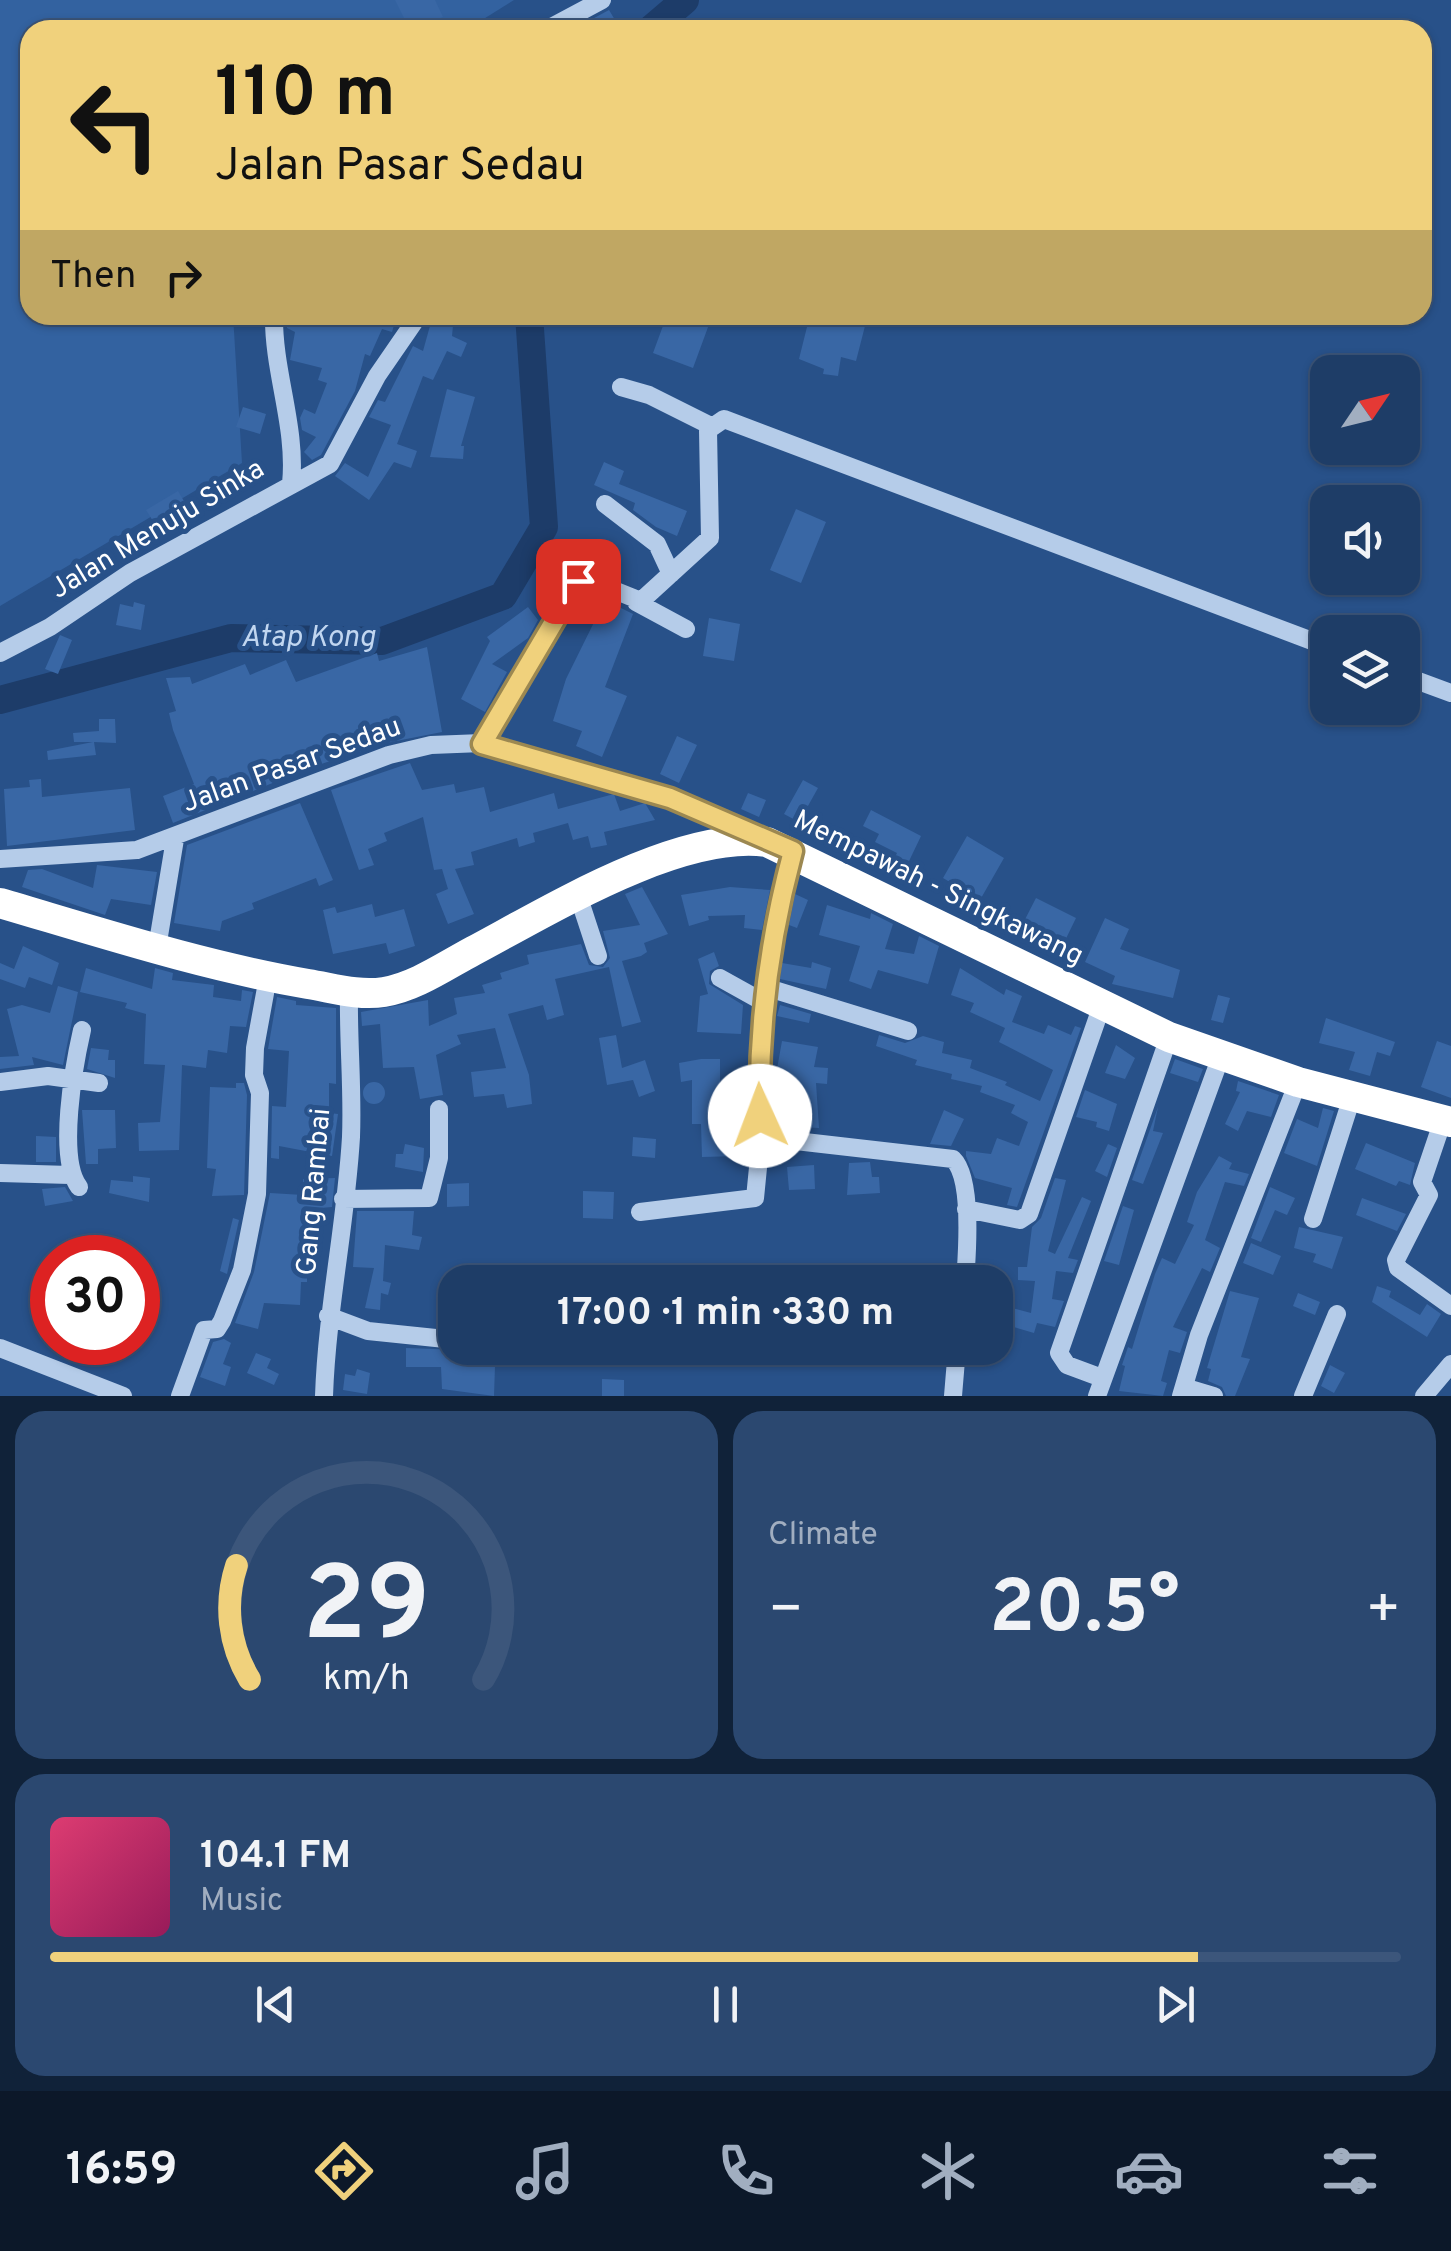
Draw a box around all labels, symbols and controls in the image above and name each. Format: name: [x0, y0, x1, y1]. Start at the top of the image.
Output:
text: 110 m: [215, 52, 396, 141]
icon: left: [50, 60, 180, 190]
text: Jalan Pasar Sedau: [215, 139, 585, 196]
icon: right: [156, 250, 211, 305]
text: Then: [50, 253, 136, 302]
north arrow: [1310, 355, 1420, 465]
map controls: [1310, 355, 1420, 725]
street label: Jalan Menuju Sinka: [44, 452, 272, 608]
button: sound: [1310, 485, 1420, 595]
pin: [536, 539, 621, 624]
icon: arrive: [551, 554, 606, 609]
button: layers: [1310, 615, 1420, 725]
water label: Atap Kong: [241, 620, 376, 657]
street label: Jalan Pasar Sedau: [178, 710, 406, 822]
street label: Mempawah - Singkawang: [787, 803, 1089, 975]
position arrow: [708, 1064, 812, 1168]
street label: Gang Rambai: [290, 1107, 340, 1277]
speed limit sign: 30: [30, 1235, 160, 1365]
text: 17:00 · 1 min · 330 m: [557, 1290, 894, 1339]
text: Climate: [768, 1516, 878, 1556]
text: 29: [303, 1545, 430, 1677]
text: 20.5°: [989, 1564, 1180, 1659]
text: −: [768, 1577, 803, 1647]
text: +: [1366, 1577, 1401, 1647]
text: km/h: [323, 1657, 410, 1703]
text: 104.1 FM: [200, 1833, 351, 1882]
text: Music: [200, 1882, 283, 1922]
icon: previous: [248, 1977, 303, 2032]
icon: pause: [698, 1977, 753, 2032]
icon: next: [1148, 1977, 1203, 2032]
icon: directions: [309, 2136, 379, 2206]
icon: music: [510, 2136, 580, 2206]
icon: phone: [711, 2136, 781, 2206]
icon: climate: [913, 2136, 983, 2206]
icon: car: [1114, 2136, 1184, 2206]
icon: filters: [1315, 2136, 1385, 2206]
text: 16:59: [66, 2143, 177, 2200]

